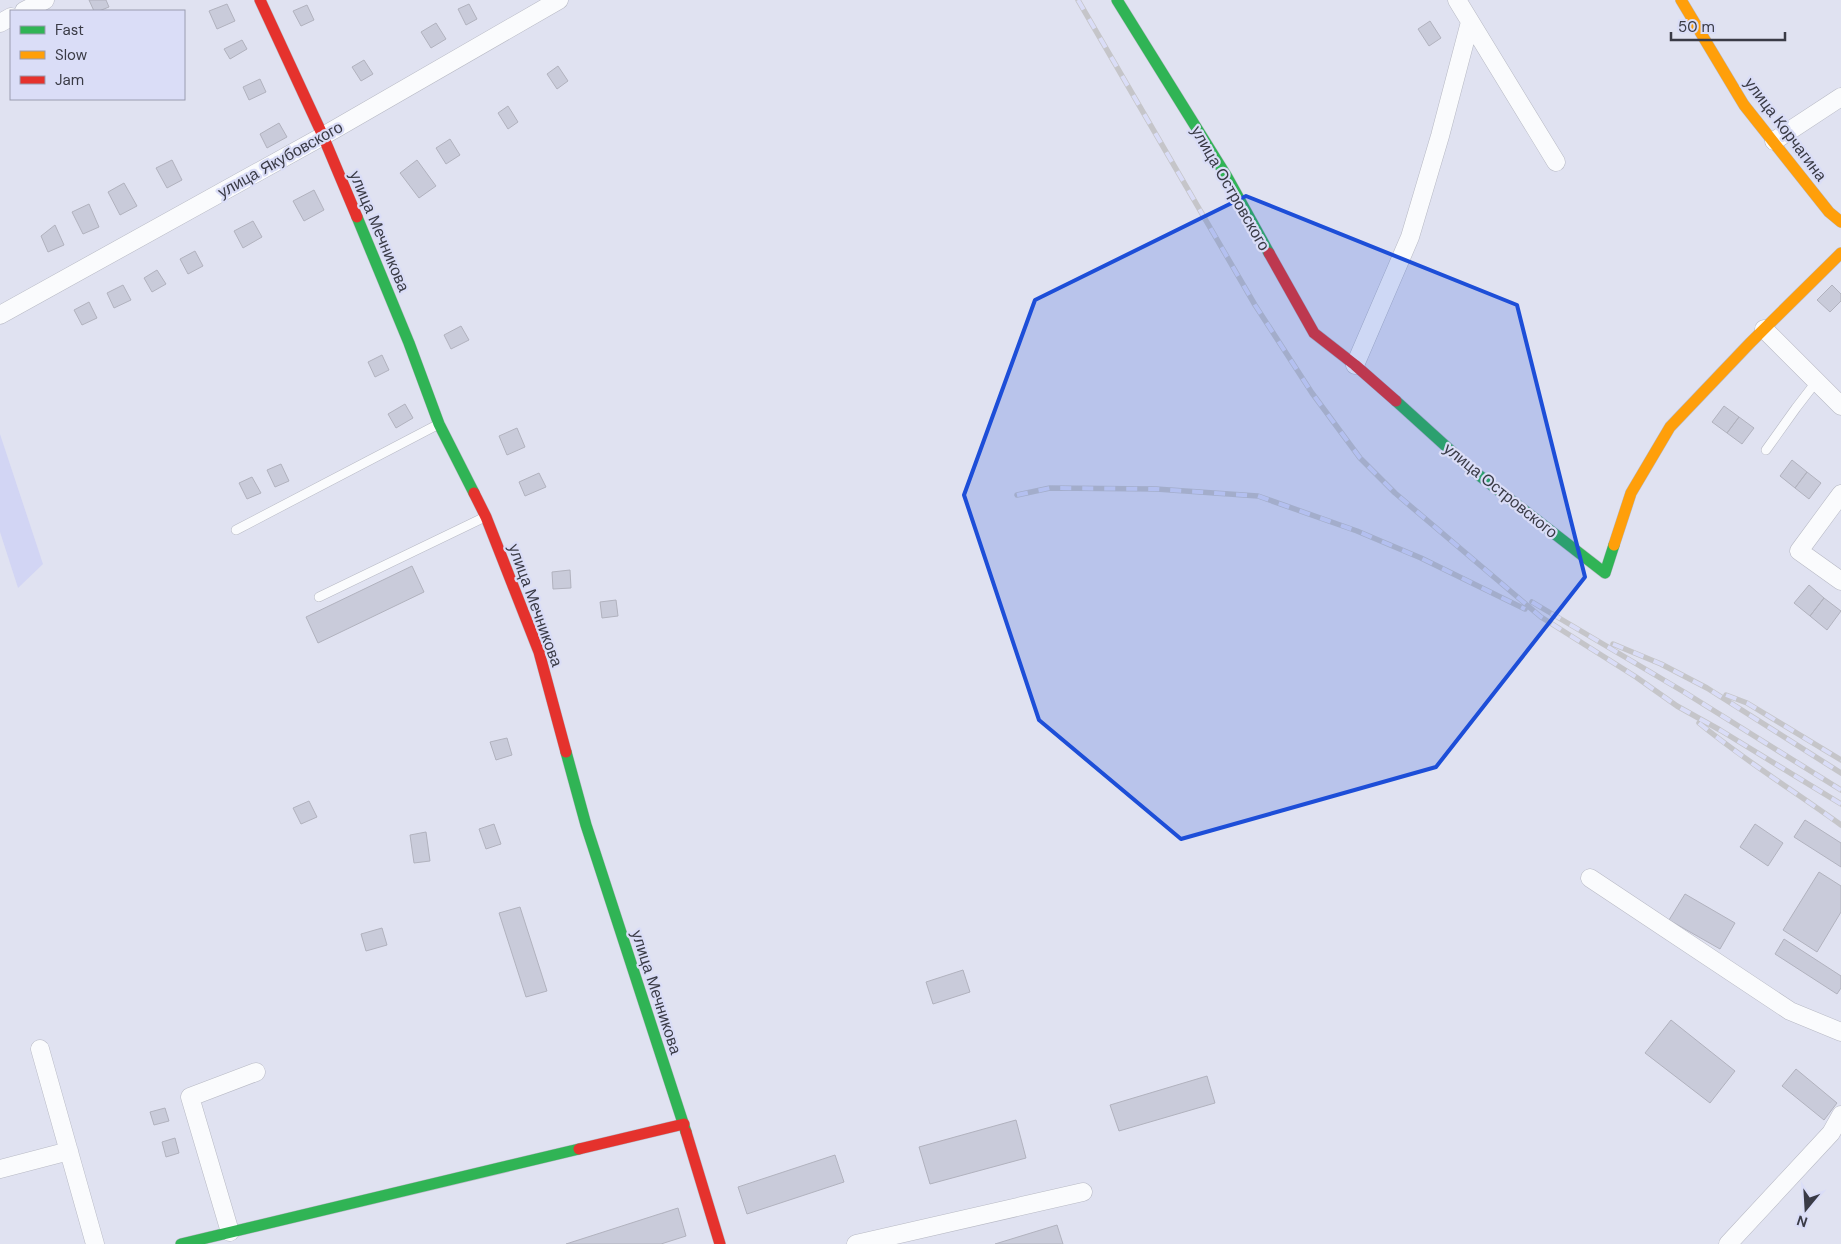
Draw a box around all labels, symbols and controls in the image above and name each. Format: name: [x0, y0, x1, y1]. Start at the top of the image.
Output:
legend: [10, 10, 185, 100]
scale bar: [1671, 10, 1785, 42]
text: 50 m: [1678, 17, 1715, 37]
text: Fast: [55, 20, 84, 40]
text: Slow: [55, 45, 88, 65]
text: Jam: [55, 70, 84, 90]
street label: улица Корчагина: [1740, 73, 1832, 186]
street label: улица Якубовского: [214, 116, 347, 203]
street label: улица Островского: [1186, 122, 1275, 254]
street label: улица Мечникова: [345, 167, 415, 295]
street label: улица Островского: [1439, 438, 1562, 543]
street label: улица Мечникова: [504, 541, 568, 670]
street label: улица Мечникова: [627, 927, 687, 1057]
north arrow: [1781, 1184, 1831, 1234]
text: N: [1794, 1211, 1810, 1232]

